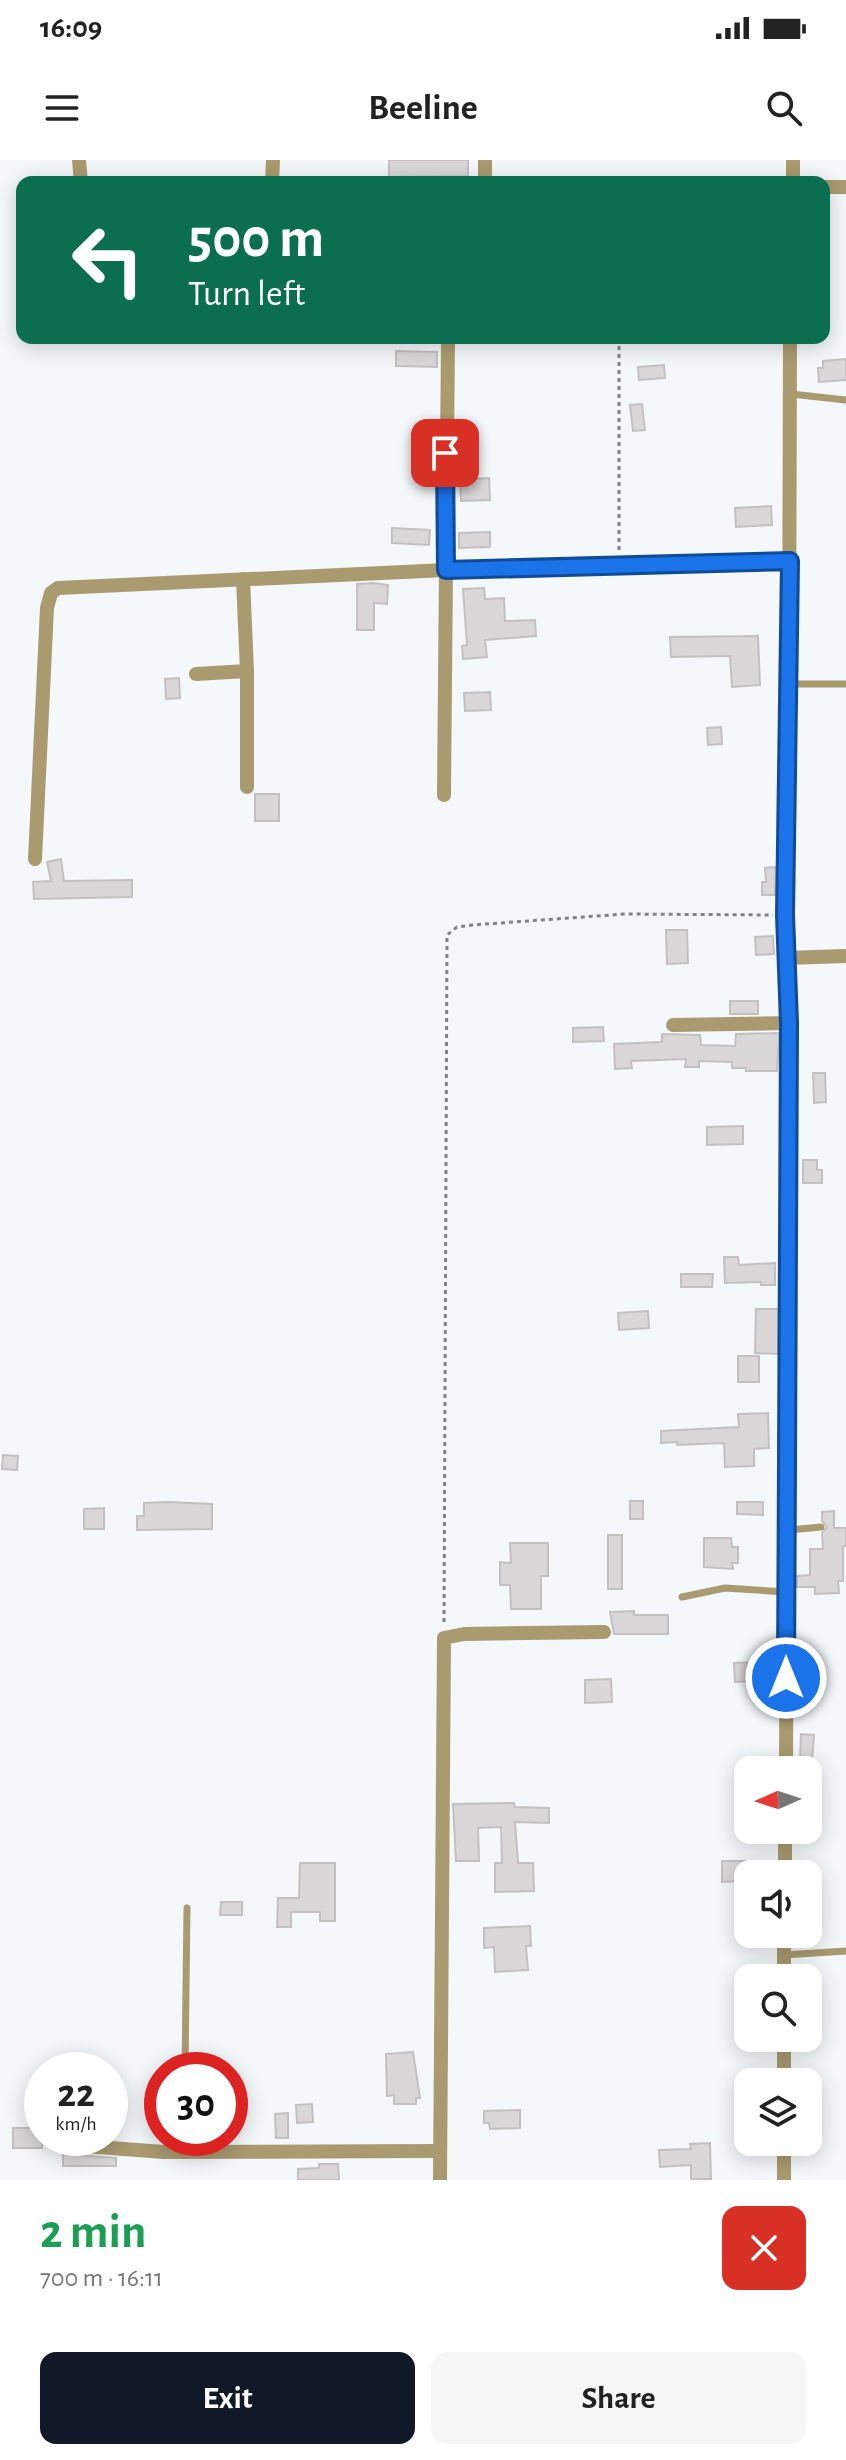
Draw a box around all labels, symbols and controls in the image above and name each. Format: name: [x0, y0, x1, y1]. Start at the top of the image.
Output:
text: 16:09: [40, 13, 102, 43]
icon: menu: [40, 86, 84, 130]
icon: search: [762, 86, 806, 130]
text: Beeline: [368, 90, 478, 126]
icon: left: [56, 208, 160, 312]
text: 500 m: [188, 211, 324, 267]
text: Turn left: [188, 276, 305, 312]
pin: [411, 419, 479, 487]
icon: arrive: [423, 431, 467, 475]
position arrow: [744, 1636, 828, 1720]
north arrow: [734, 1756, 822, 1844]
map controls: [734, 1756, 822, 2156]
button: sound: [734, 1860, 822, 1948]
button: search: [734, 1964, 822, 2052]
speed limit sign: 30: [144, 2052, 248, 2156]
button: layers: [734, 2068, 822, 2156]
text: 22: [57, 2074, 95, 2114]
text: km/h: [55, 2114, 97, 2134]
button: close: [722, 2206, 806, 2290]
text: 2 min: [40, 2209, 147, 2257]
text: 700 m · 16:11: [40, 2265, 163, 2291]
button: Exit: [40, 2352, 415, 2444]
button: Share: [431, 2352, 806, 2444]

